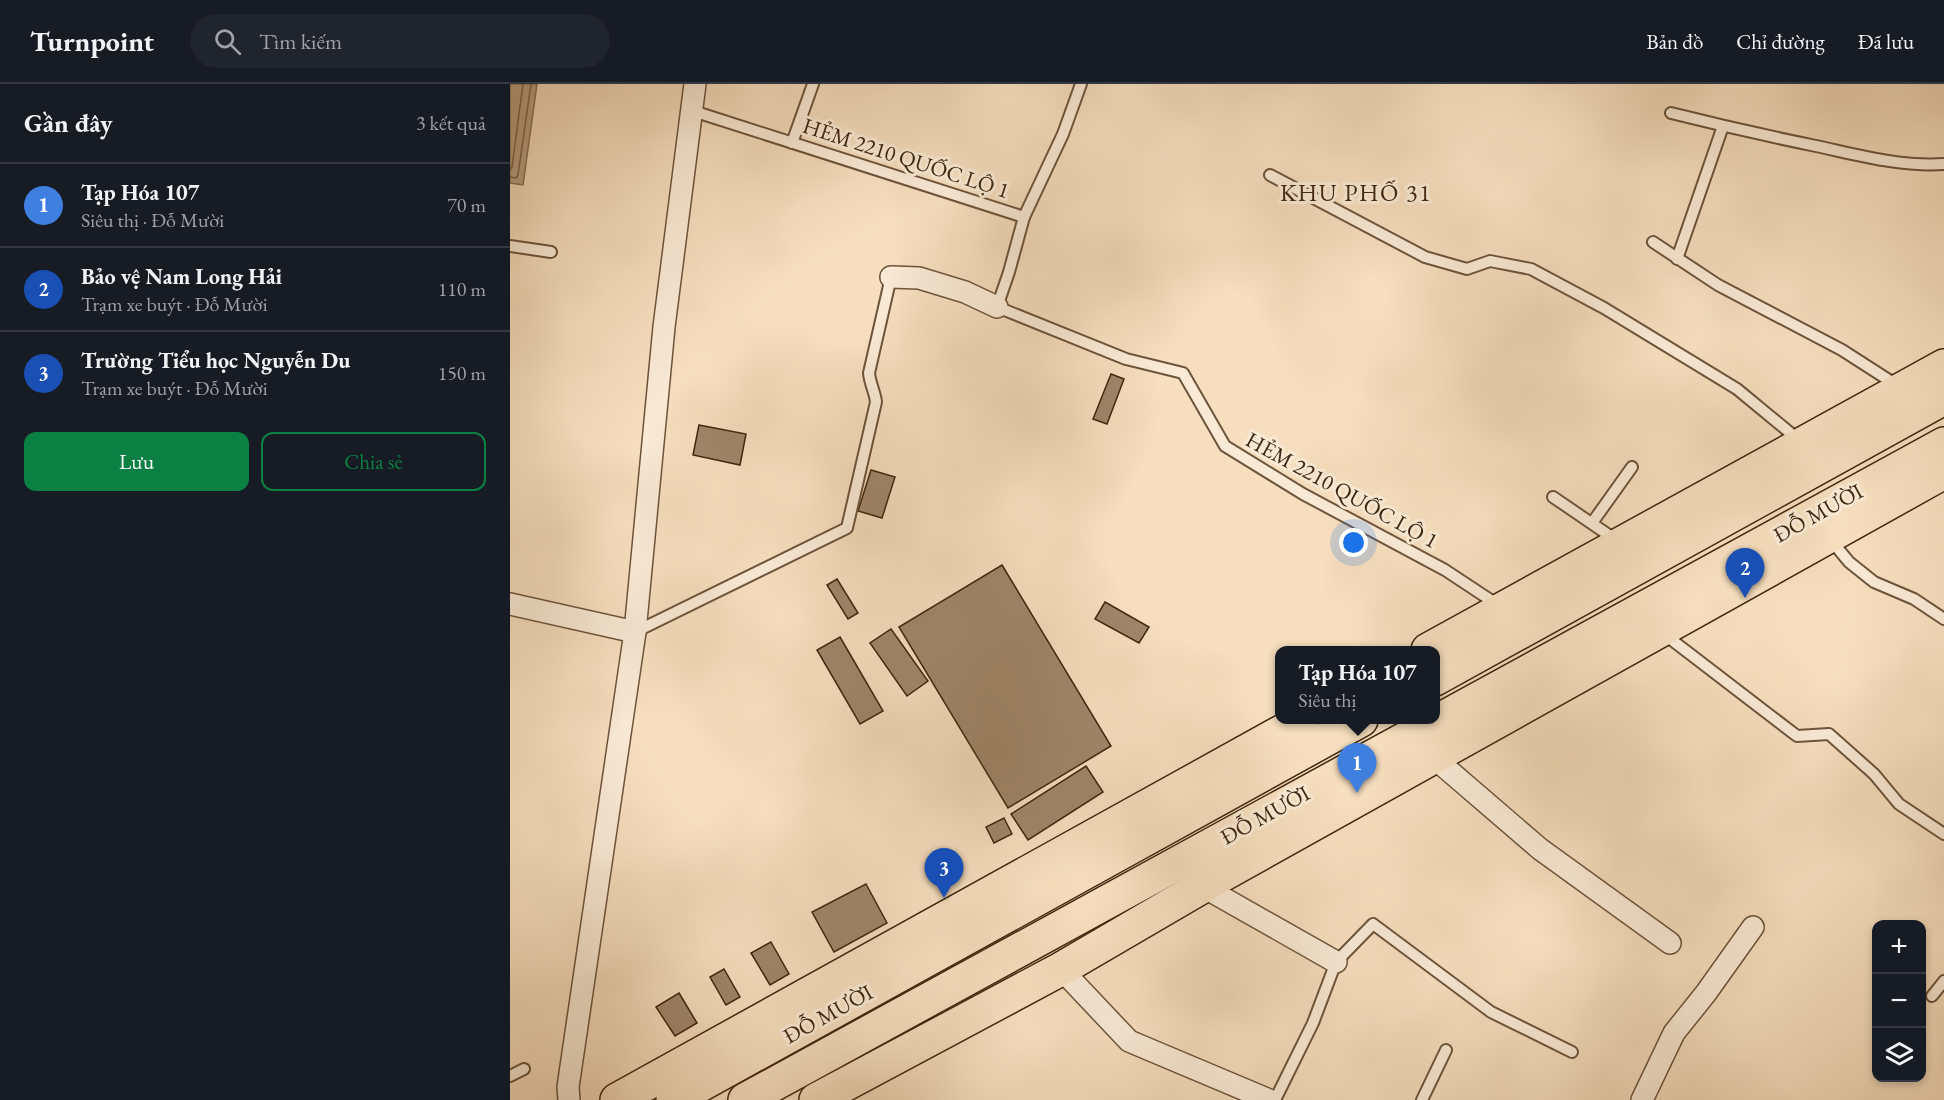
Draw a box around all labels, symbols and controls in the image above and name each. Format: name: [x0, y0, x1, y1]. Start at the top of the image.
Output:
search box: [190, 14, 610, 68]
text: Turnpoint: [30, 23, 154, 59]
icon: search: [211, 25, 244, 58]
text: Tìm kiếm: [259, 27, 342, 56]
text: Bản đồ: [1646, 28, 1703, 55]
text: Chỉ đường: [1736, 28, 1825, 55]
text: Đã lưu: [1858, 28, 1914, 55]
text: Gần đây: [24, 106, 113, 140]
text: 3 kết quả: [416, 110, 486, 136]
street label: HẺM 2210 QUỐC LỘ 1: [799, 111, 1013, 205]
district label: KHU PHỐ 31: [1280, 177, 1432, 208]
text: Tạp Hóa 107: [81, 178, 199, 207]
text: 1: [38, 192, 49, 218]
text: 70 m: [447, 192, 486, 218]
text: Siêu thị · Đỗ Mười: [81, 207, 224, 233]
text: Bảo vệ Nam Long Hải: [81, 262, 282, 291]
text: 2: [38, 276, 49, 302]
text: 110 m: [438, 276, 486, 302]
text: Trạm xe buýt · Đỗ Mười: [81, 291, 268, 317]
text: Trường Tiểu học Nguyễn Du: [81, 346, 350, 375]
text: 3: [38, 360, 49, 386]
text: 150 m: [438, 360, 486, 386]
text: Trạm xe buýt · Đỗ Mười: [81, 375, 268, 401]
street label: HẺM 2210 QUỐC LỘ 1: [1241, 425, 1443, 555]
button: Lưu: [24, 432, 249, 491]
button: Chia sẻ: [261, 432, 486, 491]
street label: ĐỖ MƯỜI: [1768, 476, 1868, 549]
your location: [1339, 528, 1368, 557]
pin: 2: [1726, 548, 1764, 598]
popup: [1275, 646, 1440, 724]
text: Tạp Hóa 107: [1298, 658, 1417, 687]
text: Siêu thị: [1298, 687, 1356, 713]
pin: 1: [1338, 744, 1376, 793]
street label: ĐỖ MƯỜI: [1215, 778, 1315, 851]
pin: 3: [924, 848, 964, 898]
map controls: [1872, 920, 1926, 1082]
button: +: [1872, 920, 1926, 974]
button: −: [1872, 974, 1926, 1028]
street label: ĐỖ MƯỜI: [778, 977, 878, 1050]
button: layers: [1872, 1028, 1926, 1082]

